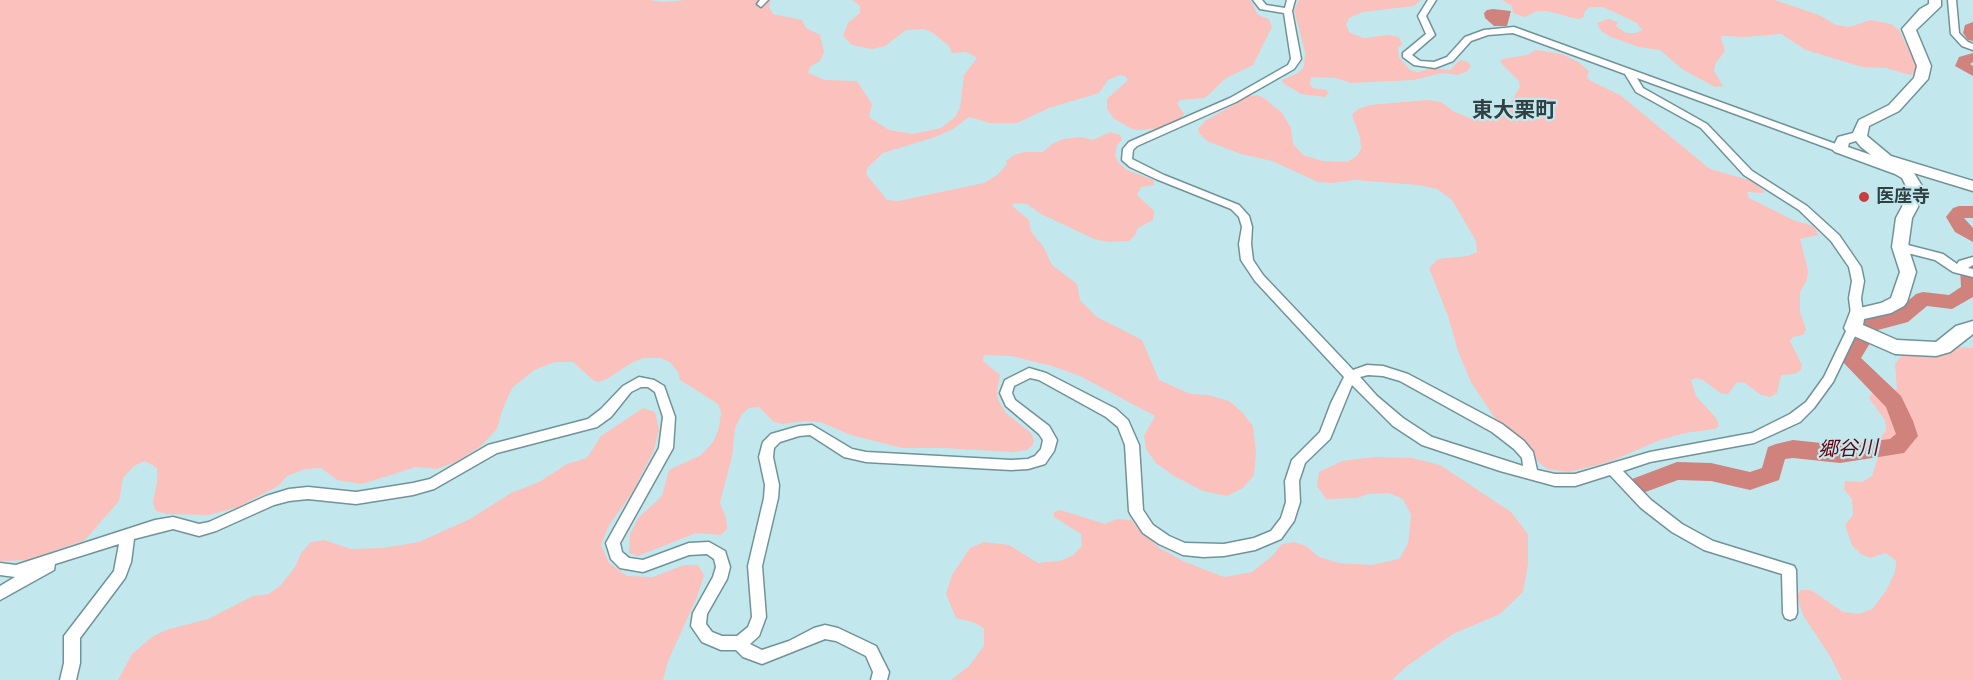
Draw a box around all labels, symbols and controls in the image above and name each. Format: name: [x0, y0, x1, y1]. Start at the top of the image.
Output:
district label: 東大栗町: [1472, 99, 1556, 125]
place label: 医座寺: [1876, 186, 1930, 208]
marker: 医座寺: [1857, 190, 1871, 204]
water label: 郷谷川: [1818, 437, 1878, 463]

